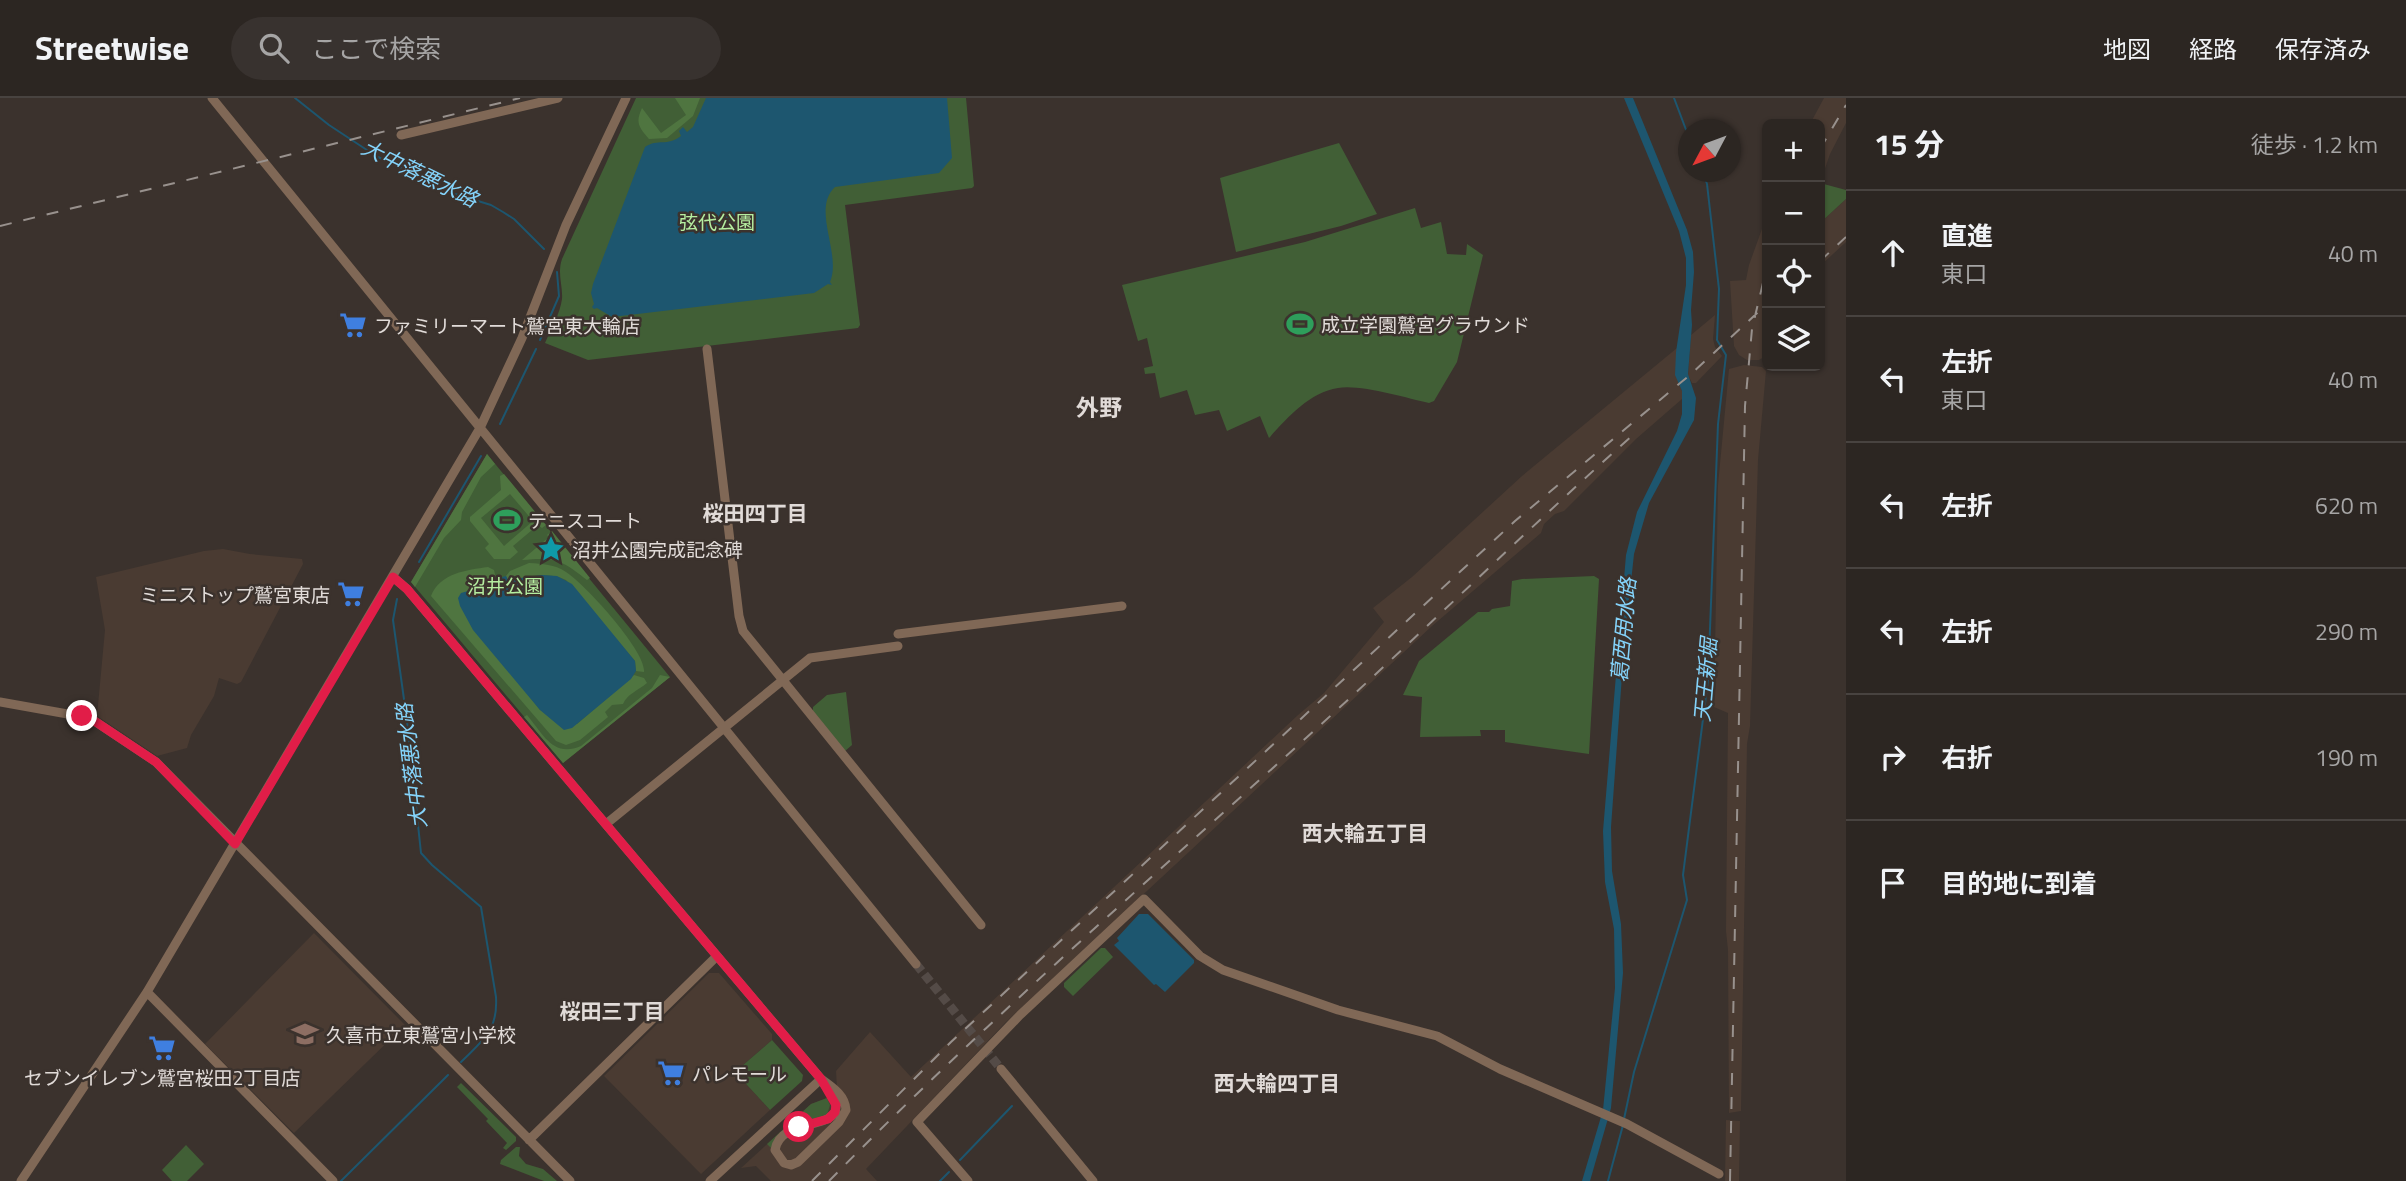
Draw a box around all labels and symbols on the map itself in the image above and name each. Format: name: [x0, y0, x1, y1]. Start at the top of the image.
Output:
north arrow: [1678, 119, 1741, 182]
water label: 大中落悪水路: [356, 131, 485, 216]
park label: 弦代公園: [679, 207, 755, 236]
sports icon: 成立学園鷲宮グラウンド: [1285, 309, 1315, 339]
supermarket icon: ファミリーマート鷲宮東大輪店: [338, 310, 368, 340]
place label: 成立学園鷲宮グラウンド: [1321, 310, 1530, 339]
place label: ファミリーマート鷲宮東大輪店: [374, 311, 640, 340]
district label: 外野: [1076, 390, 1122, 425]
district label: 桜田四丁目: [703, 497, 808, 529]
sports icon: テニスコート: [492, 505, 522, 535]
place label: テニスコート: [528, 506, 642, 535]
place icon: 沼井公園完成記念碑: [536, 534, 566, 564]
place label: 沼井公園完成記念碑: [572, 535, 743, 564]
park label: 沼井公園: [467, 571, 543, 600]
water label: 葛西用水路: [1602, 574, 1644, 684]
supermarket icon: ミニストップ鷲宮東店: [336, 579, 366, 609]
place label: ミニストップ鷲宮東店: [140, 580, 330, 609]
water label: 天王新堀: [1685, 634, 1725, 723]
route end: [66, 700, 97, 731]
water label: 大中落悪水路: [387, 700, 435, 830]
district label: 西大輪五丁目: [1302, 817, 1428, 849]
district label: 桜田三丁目: [560, 995, 665, 1027]
school or university icon: 久喜市立東鷲宮小学校: [290, 1019, 320, 1049]
place label: 久喜市立東鷲宮小学校: [326, 1020, 516, 1049]
supermarket icon: セブンイレブン鷲宮桜田2丁目店: [147, 1033, 177, 1063]
supermarket icon: パレモール: [656, 1058, 686, 1088]
place label: パレモール: [692, 1059, 787, 1088]
place label: セブンイレブン鷲宮桜田2丁目店: [24, 1063, 300, 1092]
district label: 西大輪四丁目: [1214, 1067, 1340, 1099]
route start: [783, 1111, 814, 1142]

